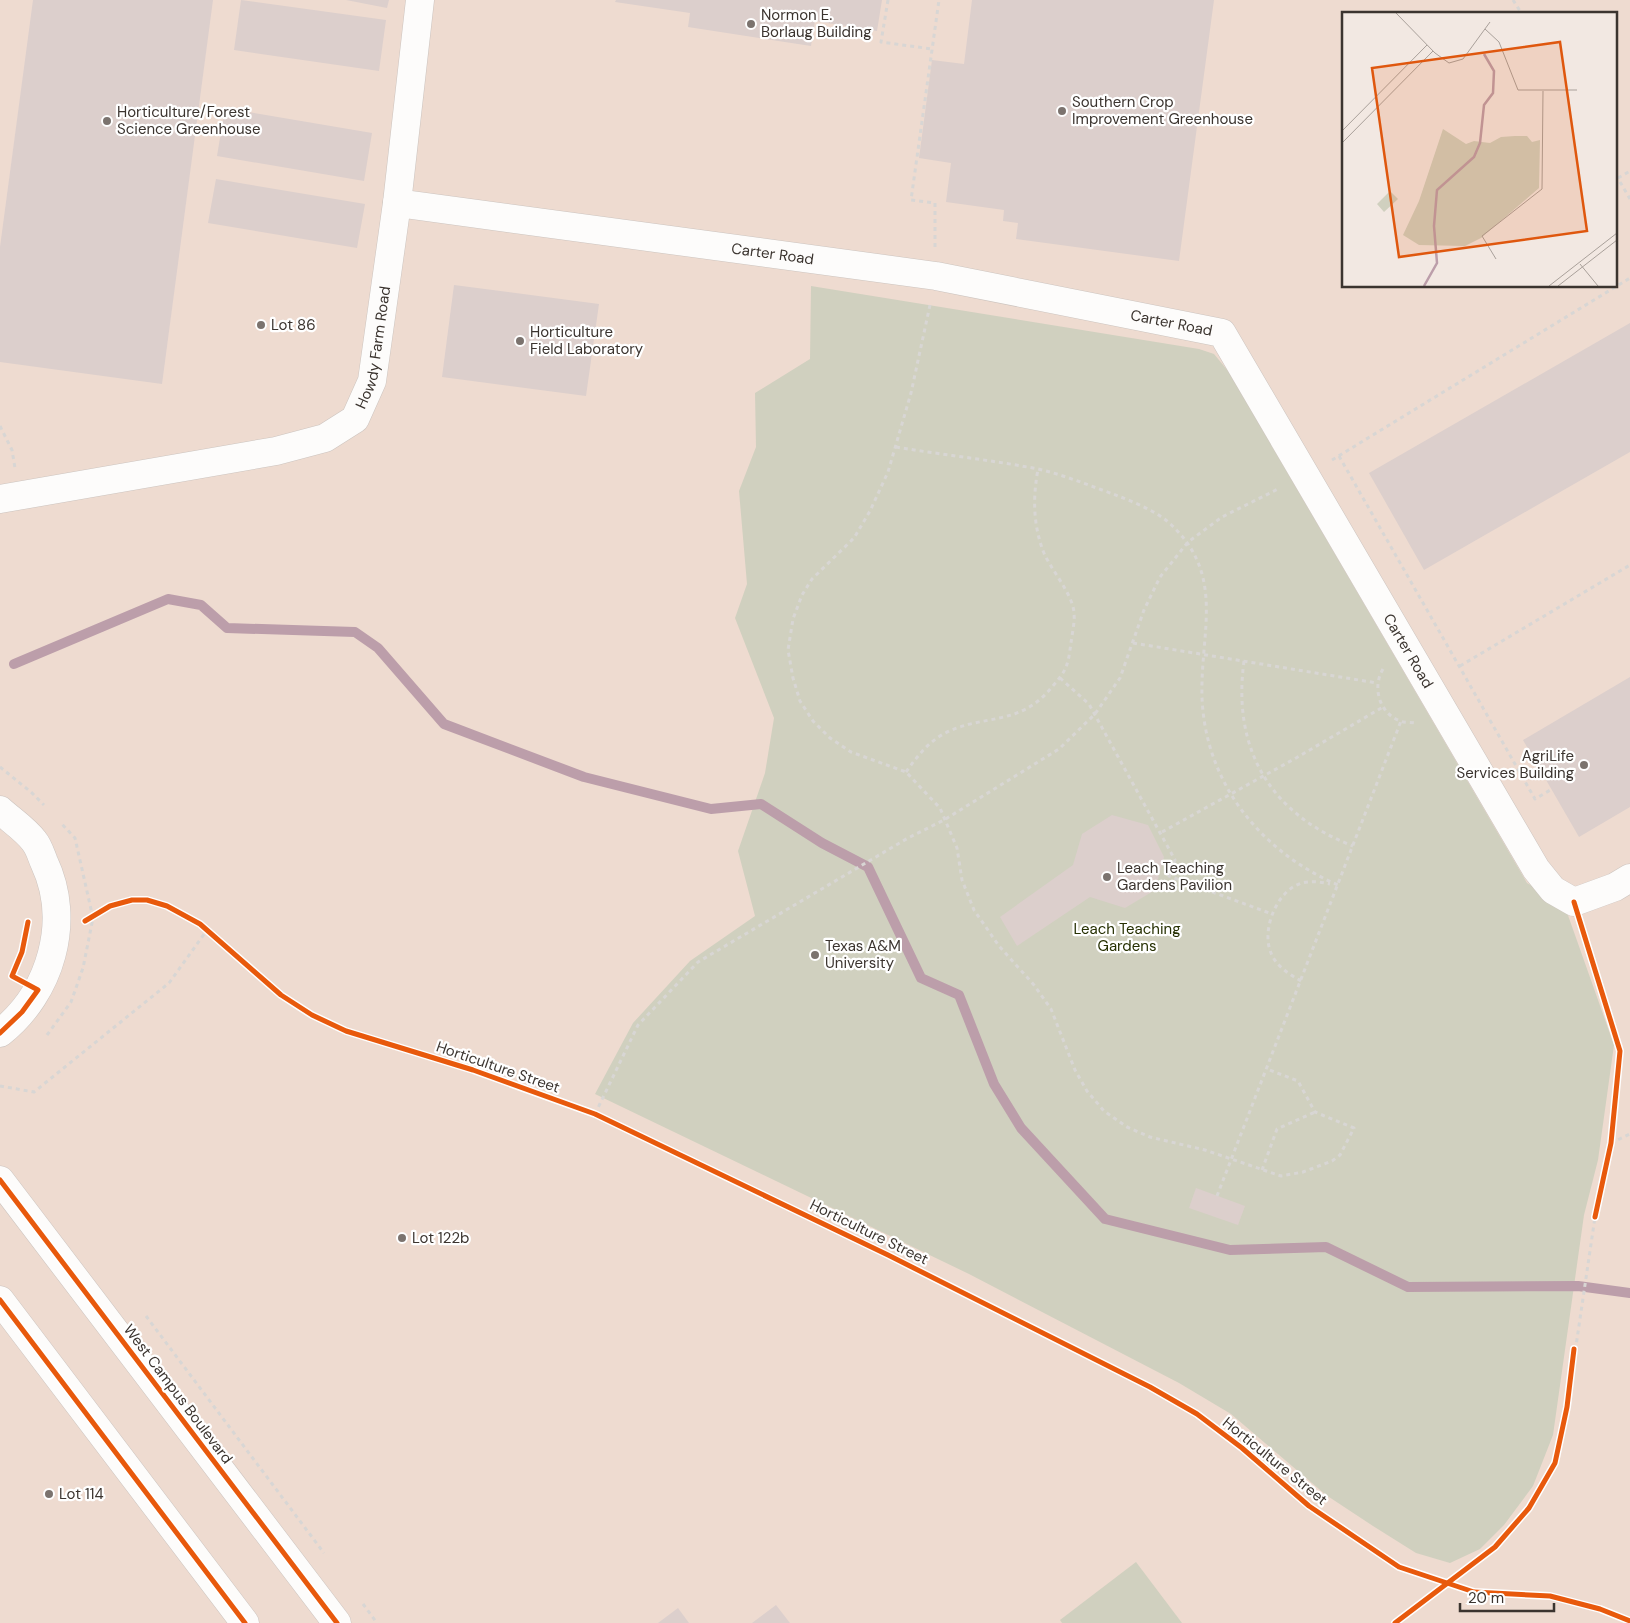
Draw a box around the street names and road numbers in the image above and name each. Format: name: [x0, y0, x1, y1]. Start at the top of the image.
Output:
street label: Carter Road: [730, 238, 815, 269]
street label: Howdy Farm Road: [351, 285, 395, 412]
street label: Carter Road: [1129, 305, 1214, 341]
street label: Carter Road: [1379, 610, 1438, 692]
street label: Horticulture Street: [434, 1036, 563, 1098]
street label: Horticulture Street: [806, 1195, 932, 1269]
street label: West Campus Boulevard: [119, 1320, 237, 1468]
street label: Horticulture Street: [1218, 1413, 1332, 1510]

